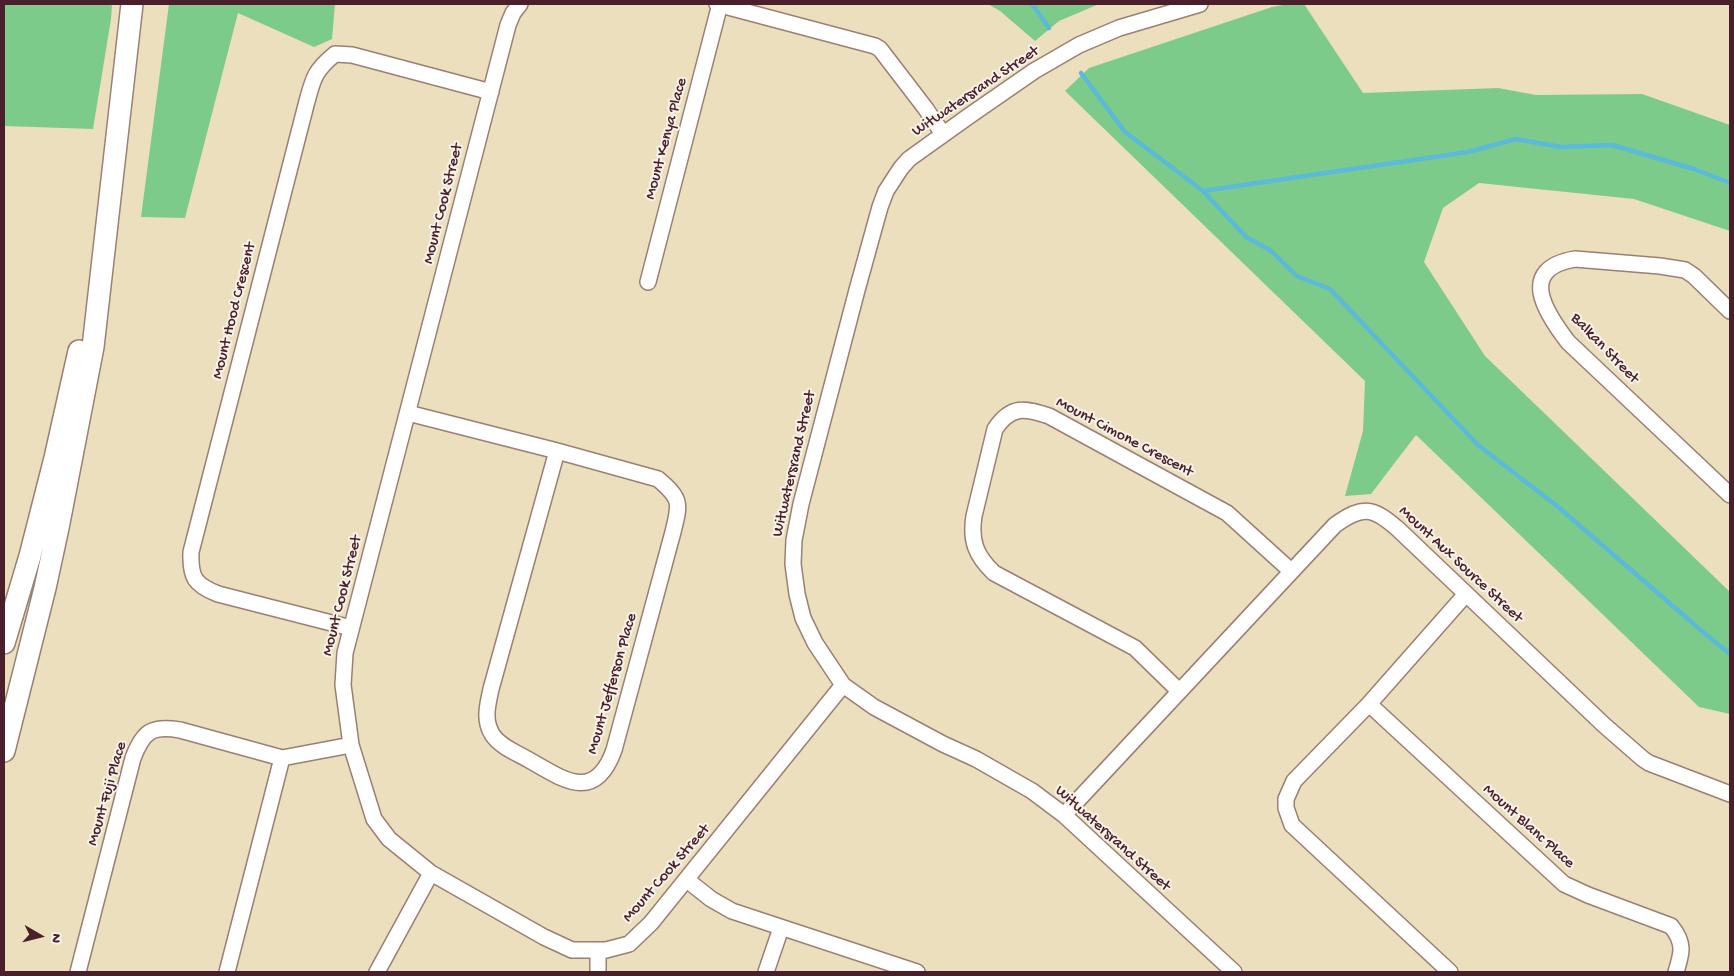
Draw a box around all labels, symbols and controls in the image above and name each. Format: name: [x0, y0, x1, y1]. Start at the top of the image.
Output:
street label: Witwatersrand Street: [909, 42, 1043, 142]
street label: Mount Kenya Place: [642, 76, 692, 202]
street label: Mount Cook Street: [420, 142, 468, 266]
street label: Mount Hood Crescent: [209, 241, 261, 381]
street label: Balkan Street: [1566, 310, 1642, 388]
street label: Witwatersrand Street: [769, 389, 821, 539]
street label: Mount Cimone Crescent: [1052, 394, 1196, 482]
street label: Mount Aux Source Street: [1394, 502, 1526, 628]
street label: Mount Cook Street: [319, 534, 367, 658]
street label: Mount Jefferson Place: [584, 611, 642, 757]
street label: Mount Fuji Place: [84, 740, 132, 848]
street label: Mount Blanc Place: [1478, 781, 1578, 873]
street label: Witwatersrand Street: [1050, 782, 1174, 896]
street label: Mount Cook Street: [619, 821, 715, 927]
north arrow: [15, 911, 65, 961]
text: N: [46, 932, 64, 944]

